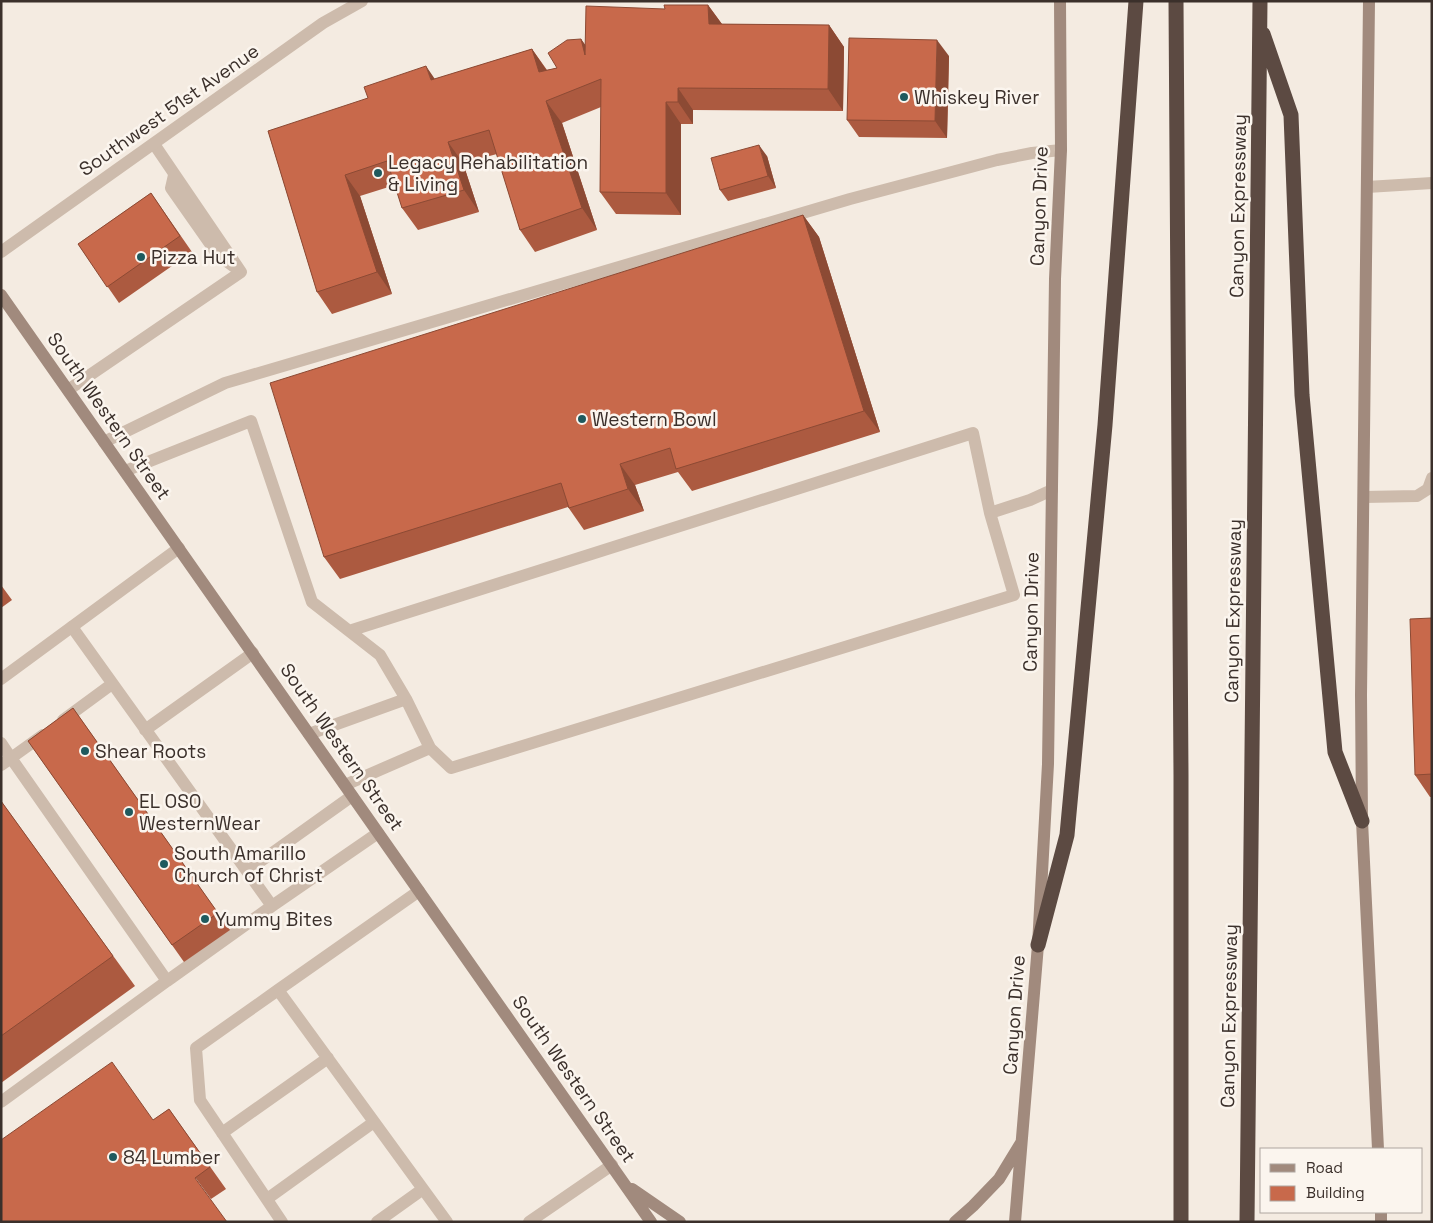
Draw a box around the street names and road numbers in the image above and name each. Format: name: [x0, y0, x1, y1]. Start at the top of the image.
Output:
street label: Southwest 51st Avenue: [74, 38, 264, 182]
street label: Canyon Expressway: [1224, 114, 1252, 298]
street label: Canyon Drive: [1024, 146, 1054, 266]
street label: South Western Street: [42, 327, 176, 505]
street label: Canyon Expressway: [1219, 519, 1247, 703]
street label: Canyon Drive: [1017, 552, 1045, 672]
street label: South Western Street: [275, 658, 409, 836]
street label: Canyon Expressway: [1215, 924, 1243, 1108]
street label: Canyon Drive: [997, 954, 1031, 1076]
street label: South Western Street: [507, 990, 641, 1168]

